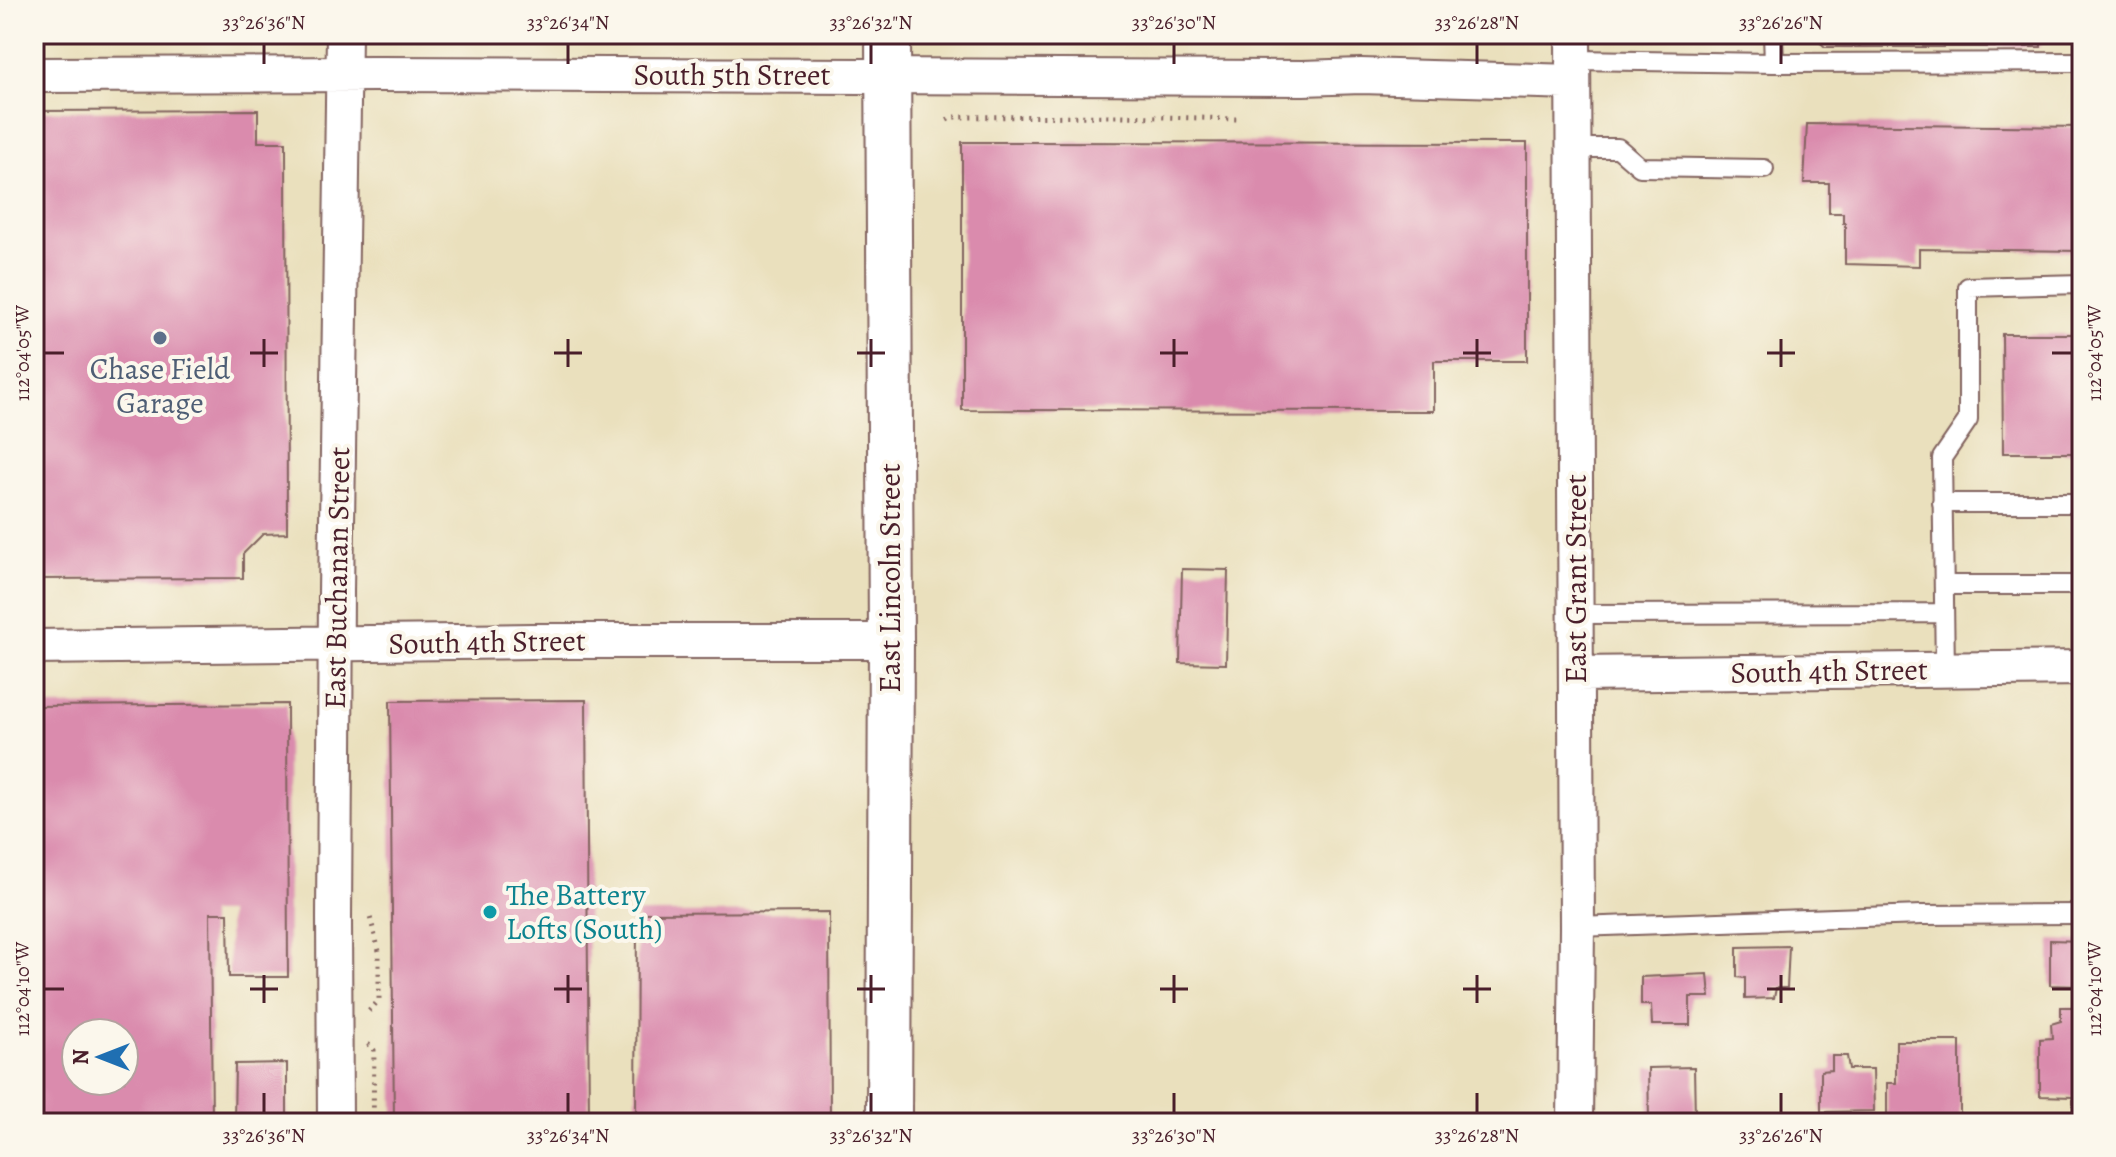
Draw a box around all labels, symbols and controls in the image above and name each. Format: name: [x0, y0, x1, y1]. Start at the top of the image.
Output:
text: 33°26'36"N: [223, 9, 305, 36]
text: 33°26'34"N: [527, 9, 609, 36]
text: 33°26'32"N: [829, 9, 913, 36]
text: 33°26'30"N: [1132, 9, 1216, 36]
text: 33°26'28"N: [1435, 9, 1519, 36]
text: 33°26'26"N: [1739, 9, 1823, 36]
street label: South 5th Street: [634, 55, 831, 95]
text: 112°04'05"W: [9, 304, 36, 401]
text: 112°04'05"W: [2081, 304, 2108, 401]
marker: Chase Field Garage: [151, 329, 169, 347]
place label: Chase Field Garage: [90, 349, 231, 423]
street label: East Buchanan Street: [315, 446, 359, 710]
street label: East Lincoln Street: [870, 463, 910, 693]
street label: East Grant Street: [1556, 474, 1596, 684]
street label: South 4th Street: [388, 620, 586, 664]
street label: South 4th Street: [1730, 649, 1928, 693]
place label: The Battery Lofts (South): [506, 875, 663, 949]
marker: The Battery Lofts (South): [481, 903, 499, 921]
text: 112°04'10"W: [9, 941, 36, 1036]
text: 112°04'10"W: [2081, 941, 2108, 1036]
north arrow: [60, 1017, 140, 1097]
text: N: [66, 1049, 96, 1065]
text: 33°26'36"N: [223, 1122, 305, 1149]
text: 33°26'34"N: [527, 1122, 609, 1149]
text: 33°26'32"N: [829, 1122, 913, 1149]
text: 33°26'30"N: [1132, 1122, 1216, 1149]
text: 33°26'28"N: [1435, 1122, 1519, 1149]
text: 33°26'26"N: [1739, 1122, 1823, 1149]

